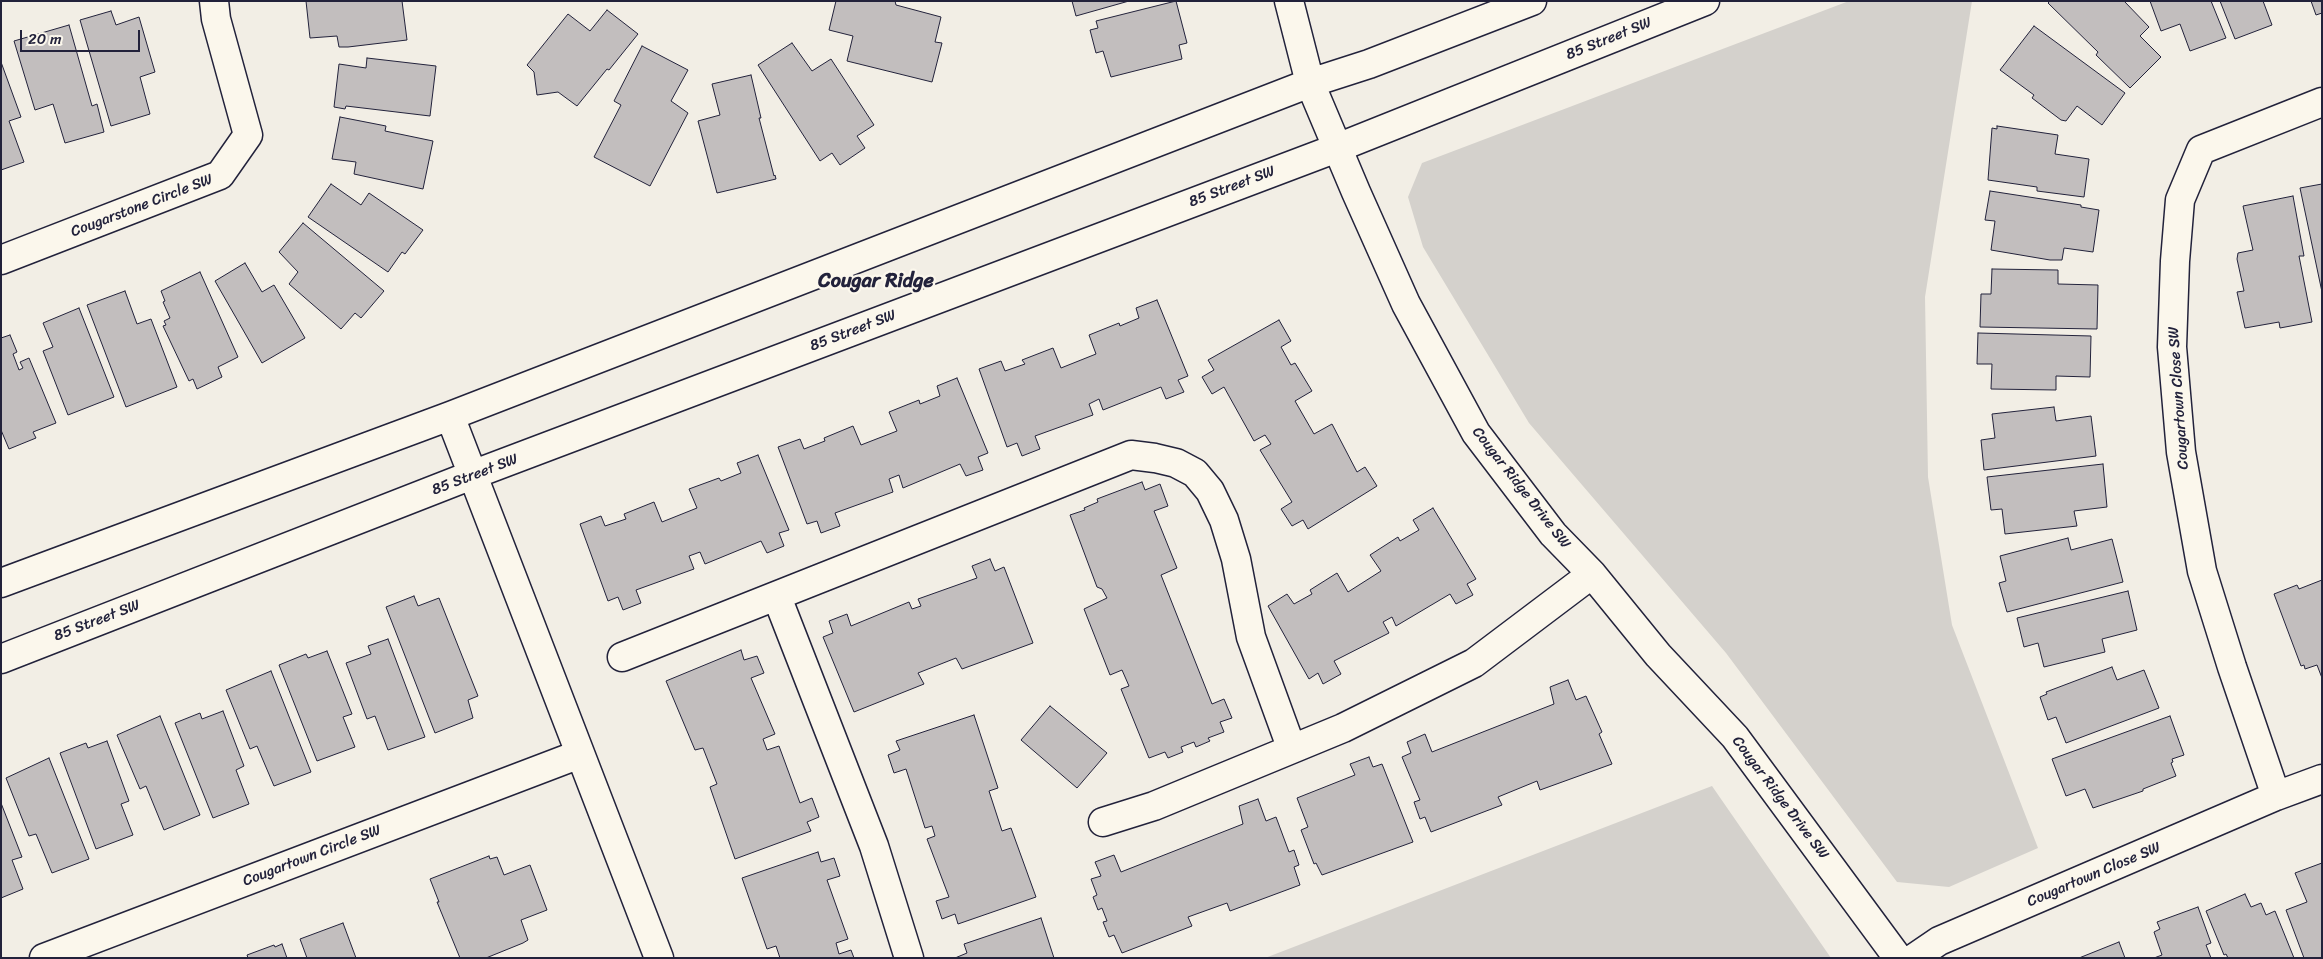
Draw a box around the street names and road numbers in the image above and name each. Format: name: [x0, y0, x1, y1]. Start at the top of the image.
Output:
street label: 85 Street SW: [1564, 14, 1654, 64]
street label: 85 Street SW: [1186, 162, 1278, 212]
street label: Cougarstone Circle SW: [69, 171, 215, 241]
street label: 85 Street SW: [807, 306, 899, 356]
street label: Cougartown Close SW: [2165, 326, 2193, 470]
street label: Cougar Ridge Drive SW: [1468, 424, 1574, 552]
street label: 85 Street SW: [429, 450, 521, 500]
street label: 85 Street SW: [51, 596, 143, 646]
street label: Cougar Ridge Drive SW: [1728, 733, 1832, 863]
street label: Cougartown Circle SW: [240, 821, 384, 891]
street label: Cougartown Close SW: [2025, 839, 2163, 911]

